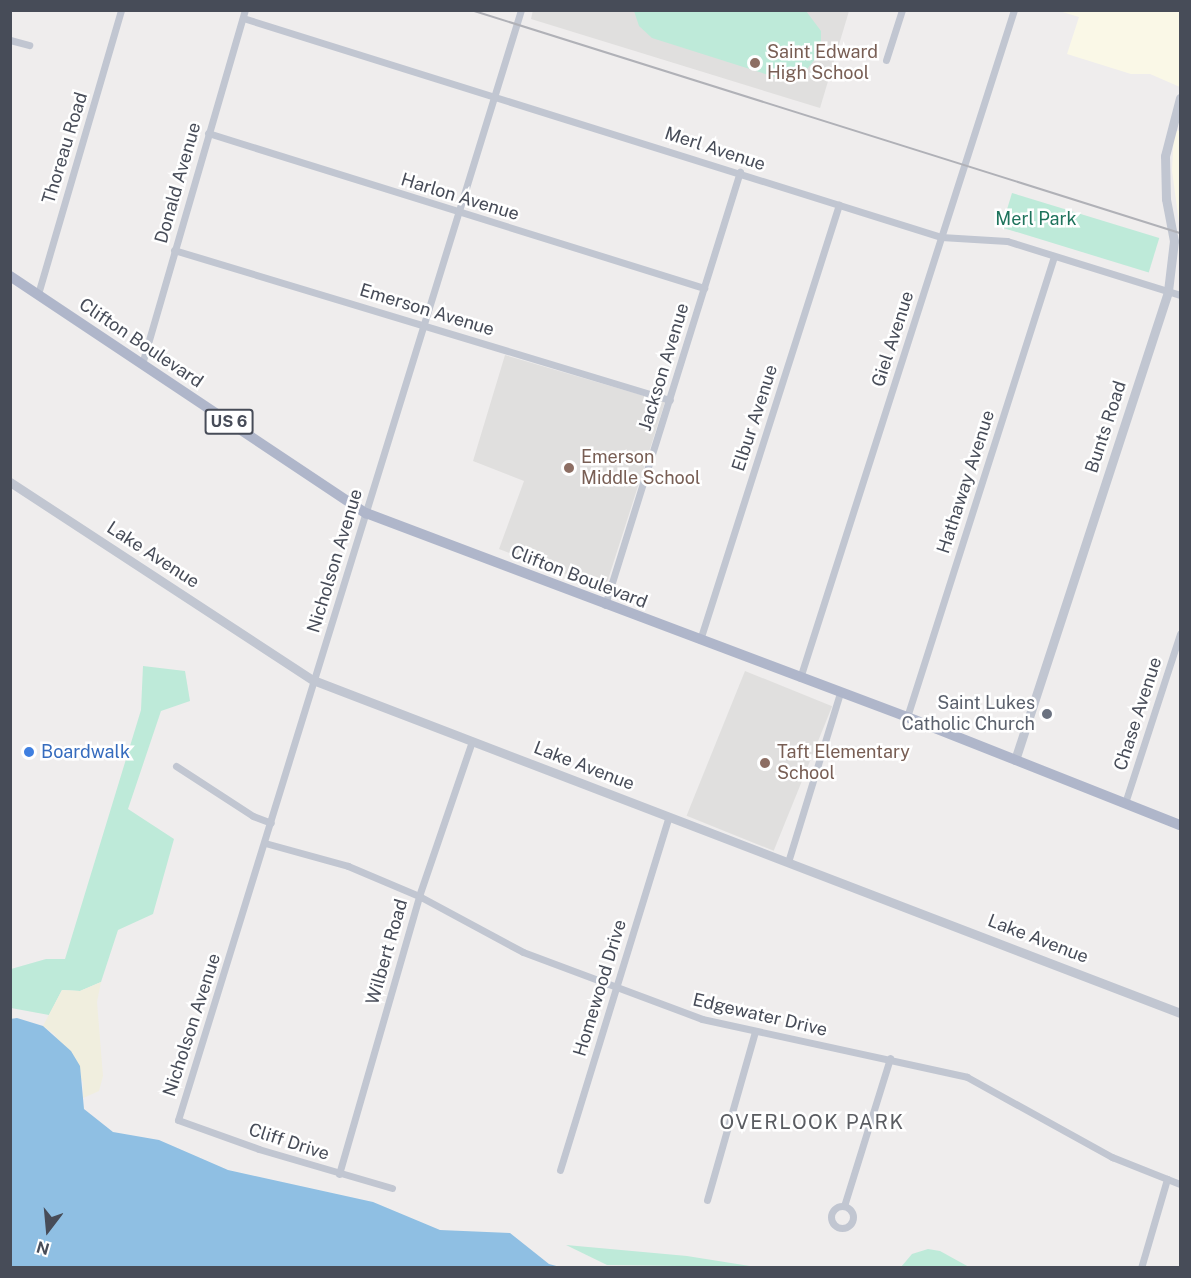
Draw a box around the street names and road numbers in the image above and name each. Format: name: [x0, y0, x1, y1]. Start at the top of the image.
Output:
street label: Thoreau Road: [38, 90, 92, 206]
street label: Donald Avenue: [150, 120, 206, 246]
street label: Merl Avenue: [662, 123, 768, 175]
street label: Harlon Avenue: [398, 169, 522, 225]
street label: Emerson Avenue: [357, 279, 497, 341]
street label: Giel Avenue: [867, 288, 919, 390]
street label: Clifton Boulevard: [75, 294, 207, 392]
street label: Jackson Avenue: [634, 301, 694, 433]
street label: Elbur Avenue: [728, 362, 782, 474]
street label: Bunts Road: [1081, 378, 1131, 476]
street label: Hathaway Avenue: [933, 408, 999, 556]
road number: US 6: [204, 409, 254, 435]
street label: Nicholson Avenue: [303, 486, 367, 636]
street label: Lake Avenue: [103, 517, 203, 593]
street label: Clifton Boulevard: [508, 541, 650, 613]
street label: Chase Avenue: [1109, 655, 1167, 773]
street label: Lake Avenue: [531, 737, 637, 795]
street label: Wilbert Road: [362, 897, 412, 1007]
street label: Lake Avenue: [985, 910, 1091, 968]
street label: Homewood Drive: [569, 917, 631, 1059]
street label: Nicholson Avenue: [159, 951, 225, 1099]
street label: Edgewater Drive: [691, 989, 829, 1041]
street label: Cliff Drive: [246, 1119, 332, 1165]

